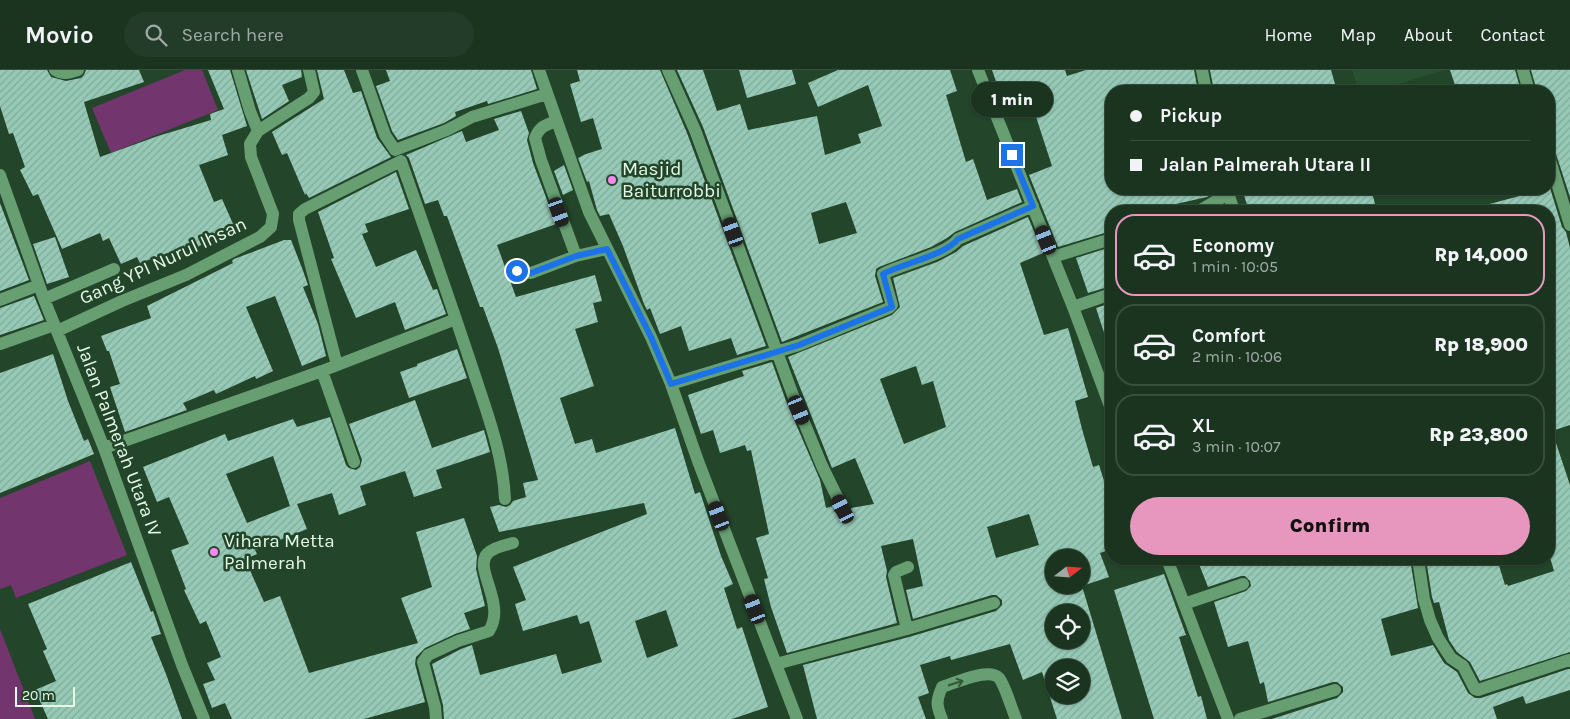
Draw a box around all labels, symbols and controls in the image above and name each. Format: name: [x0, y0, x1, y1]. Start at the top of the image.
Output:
search box: [124, 12, 474, 57]
text: Movio: [25, 21, 94, 49]
icon: search: [142, 21, 170, 49]
text: Search here: [182, 24, 284, 46]
text: Home: [1264, 24, 1312, 46]
text: Map: [1340, 24, 1376, 46]
text: About: [1404, 24, 1453, 46]
text: Contact: [1481, 24, 1545, 46]
callout: 1 min: [971, 82, 1053, 118]
text: 1 min: [991, 90, 1033, 109]
text: Pickup: [1160, 105, 1222, 127]
route end: [1001, 144, 1023, 166]
text: Jalan Palmerah Utara II: [1160, 154, 1371, 176]
place label: Masjid Baiturrobbi: [622, 158, 721, 202]
marker: Masjid Baiturrobbi: [606, 174, 618, 186]
car: [546, 195, 571, 229]
street label: Gang YPI Nurul Ihsan: [76, 213, 250, 309]
car: [720, 215, 745, 249]
car: [1033, 223, 1058, 257]
icon: car: [1132, 233, 1177, 278]
text: Economy: [1192, 235, 1274, 257]
text: Rp 14,000: [1435, 244, 1528, 266]
text: 1 min · 10:05: [1192, 257, 1278, 276]
route start: [506, 260, 528, 282]
icon: car: [1132, 323, 1177, 368]
text: Comfort: [1192, 325, 1266, 347]
text: Rp 18,900: [1434, 334, 1528, 356]
street label: Jalan Palmerah Utara IV: [72, 340, 166, 540]
text: 2 min · 10:06: [1192, 347, 1282, 366]
car: [786, 393, 811, 427]
icon: car: [1132, 413, 1177, 458]
text: XL: [1192, 415, 1214, 437]
text: Rp 23,800: [1429, 424, 1528, 446]
text: 3 min · 10:07: [1192, 437, 1281, 456]
car: [829, 492, 856, 526]
button: Confirm: [1130, 497, 1530, 555]
car: [706, 499, 731, 533]
place label: Vihara Metta Palmerah: [224, 530, 335, 574]
marker: Vihara Metta Palmerah: [208, 546, 220, 558]
north arrow: [1045, 549, 1090, 594]
map controls: [1045, 549, 1090, 704]
car: [742, 592, 767, 626]
button: locate: [1045, 604, 1090, 649]
button: layers: [1045, 659, 1090, 704]
one-way arrow: [948, 677, 964, 687]
scale bar: [15, 684, 75, 707]
text: 20 m: [22, 687, 55, 704]

